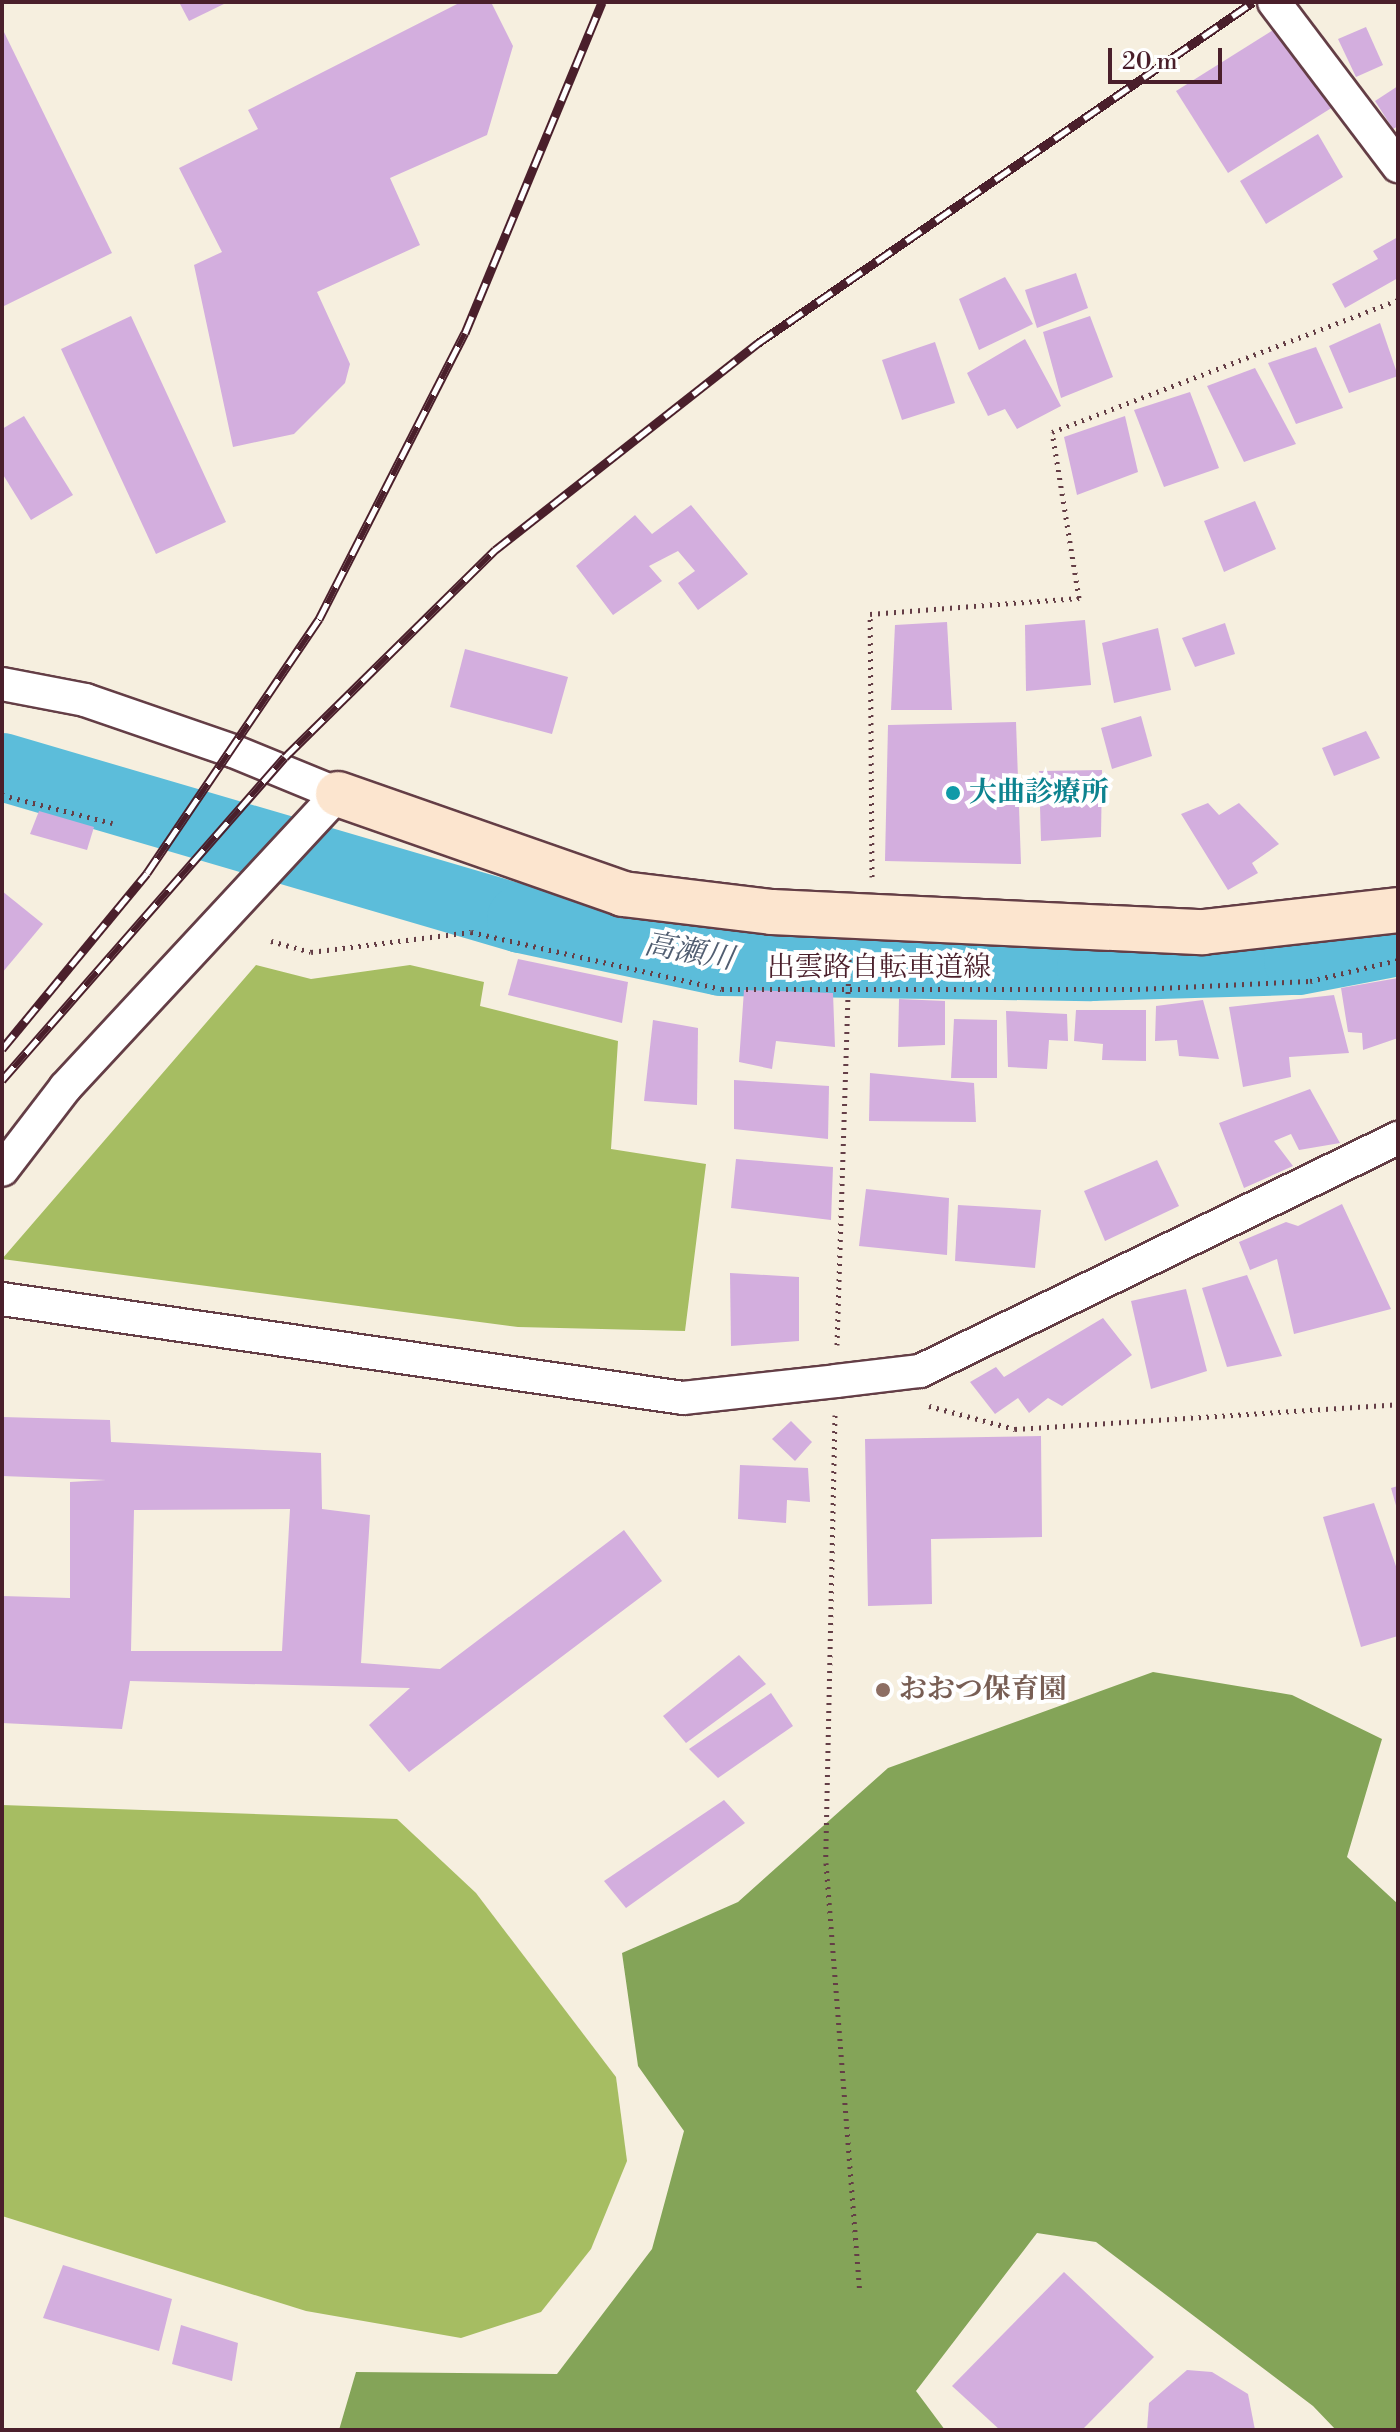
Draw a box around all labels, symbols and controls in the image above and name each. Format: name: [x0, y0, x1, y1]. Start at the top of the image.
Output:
scale bar: [1112, 32, 1226, 82]
text: 20 m: [1122, 47, 1178, 77]
place label: 大曲診療所: [969, 776, 1109, 810]
marker: 大曲診療所: [944, 784, 962, 802]
water label: 高瀬川: [642, 926, 736, 978]
street label: 出雲路自転車道線: [767, 951, 991, 985]
place label: おおつ保育園: [899, 1673, 1067, 1707]
marker: おおつ保育園: [874, 1681, 892, 1699]

